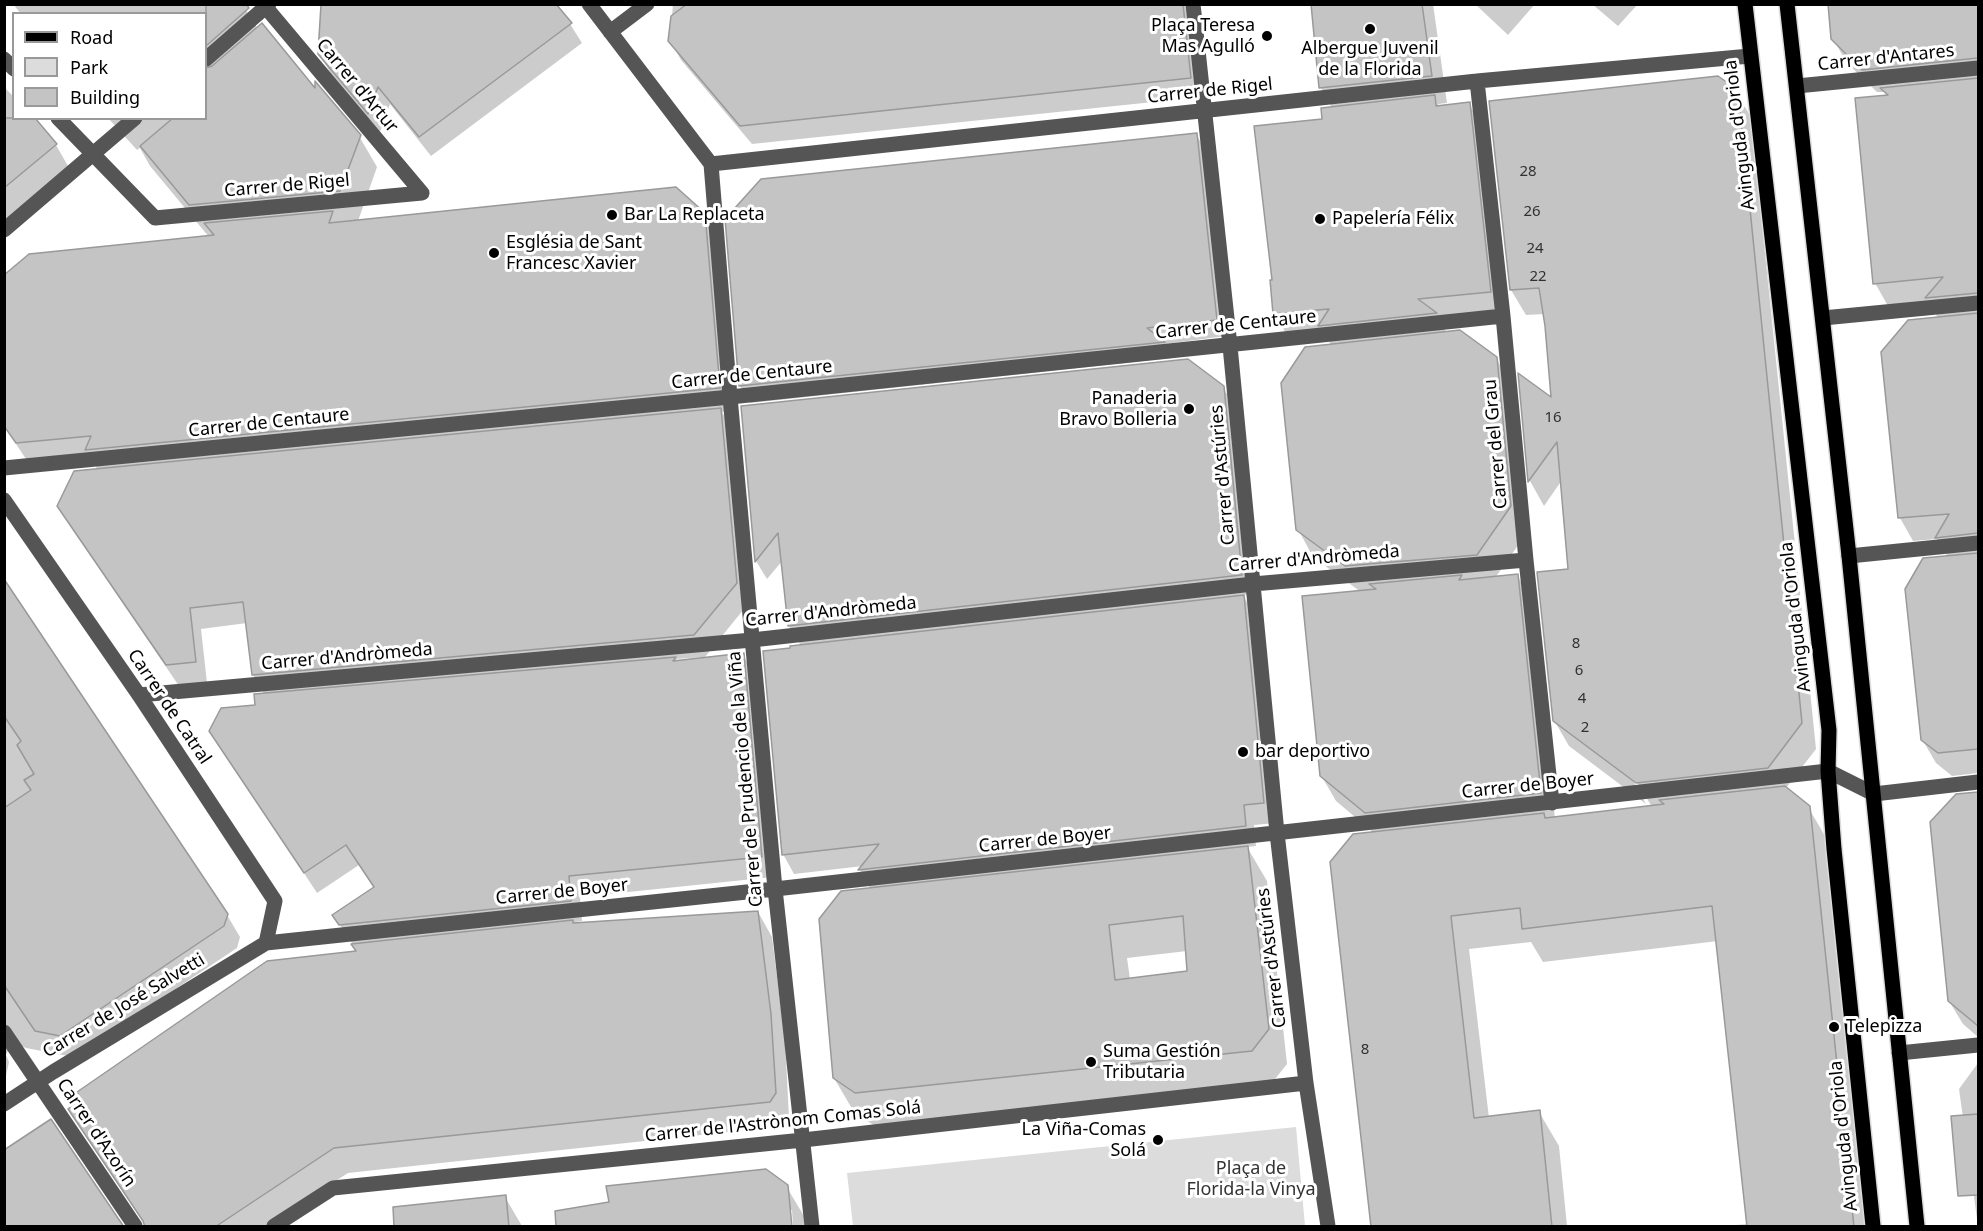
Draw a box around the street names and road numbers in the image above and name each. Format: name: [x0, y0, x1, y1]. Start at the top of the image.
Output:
street label: Carrer d'Artur: [311, 35, 403, 137]
street label: Carrer d'Antares: [1817, 40, 1955, 76]
street label: Avinguda d'Oriola: [1720, 59, 1760, 211]
street label: Carrer de Rigel: [1146, 74, 1274, 108]
street label: Carrer de Rigel: [223, 170, 351, 202]
street label: Carrer de Centaure: [1154, 306, 1318, 344]
street label: Carrer de Centaure: [670, 356, 834, 394]
street label: Carrer del Grau: [1480, 378, 1512, 510]
street label: Carrer de Centaure: [187, 404, 351, 442]
street label: Carrer d'Astúries: [1206, 404, 1240, 546]
street label: Carrer d'Andròmeda: [1227, 541, 1401, 577]
street label: Avinguda d'Oriola: [1776, 541, 1816, 693]
street label: Carrer d'Andròmeda: [744, 592, 918, 632]
street label: Carrer d'Andròmeda: [260, 639, 434, 675]
street label: Carrer de Catral: [123, 645, 215, 769]
street label: Carrer de Prudencio de la Viña: [724, 650, 768, 908]
street label: Carrer de Boyer: [1461, 768, 1595, 804]
street label: Carrer de Boyer: [978, 822, 1112, 858]
street label: Carrer de Boyer: [495, 874, 629, 910]
street label: Carrer d'Astúries: [1253, 887, 1291, 1029]
street label: Carrer de José Salvetti: [39, 949, 209, 1063]
street label: Avinguda d'Oriola: [1825, 1060, 1863, 1212]
street label: Carrer d'Azorín: [52, 1075, 140, 1191]
street label: Carrer de l'Astrònom Comas Solá: [644, 1097, 922, 1147]

